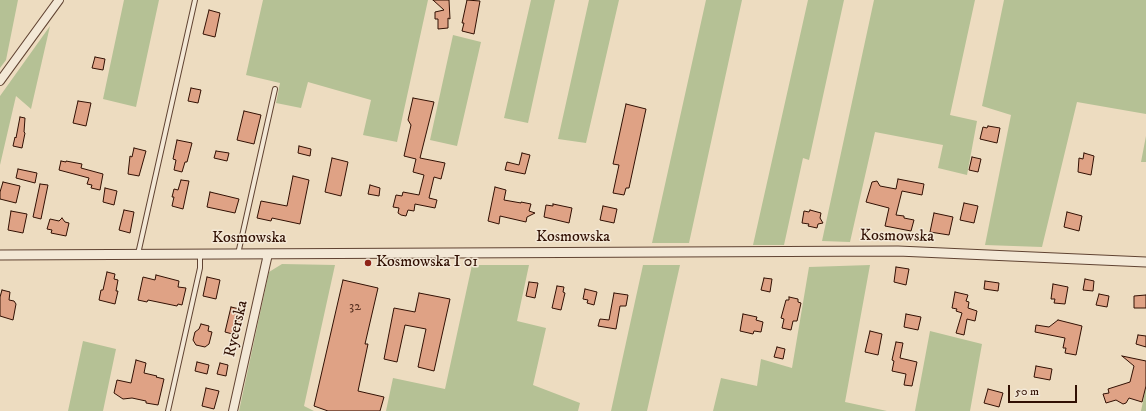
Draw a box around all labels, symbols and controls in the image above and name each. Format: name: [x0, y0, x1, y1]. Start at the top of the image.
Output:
street label: Kosmowska: [860, 227, 934, 247]
street label: Kosmowska: [536, 228, 610, 248]
street label: Kosmowska: [212, 229, 286, 249]
place label: Kosmowska I 01: [376, 253, 478, 273]
marker: Kosmowska I 01: [363, 258, 373, 268]
street label: Rycerska: [221, 299, 253, 359]
house number: 32: [349, 299, 361, 315]
scale bar: [1010, 377, 1079, 403]
text: 50 m: [1015, 384, 1039, 399]

